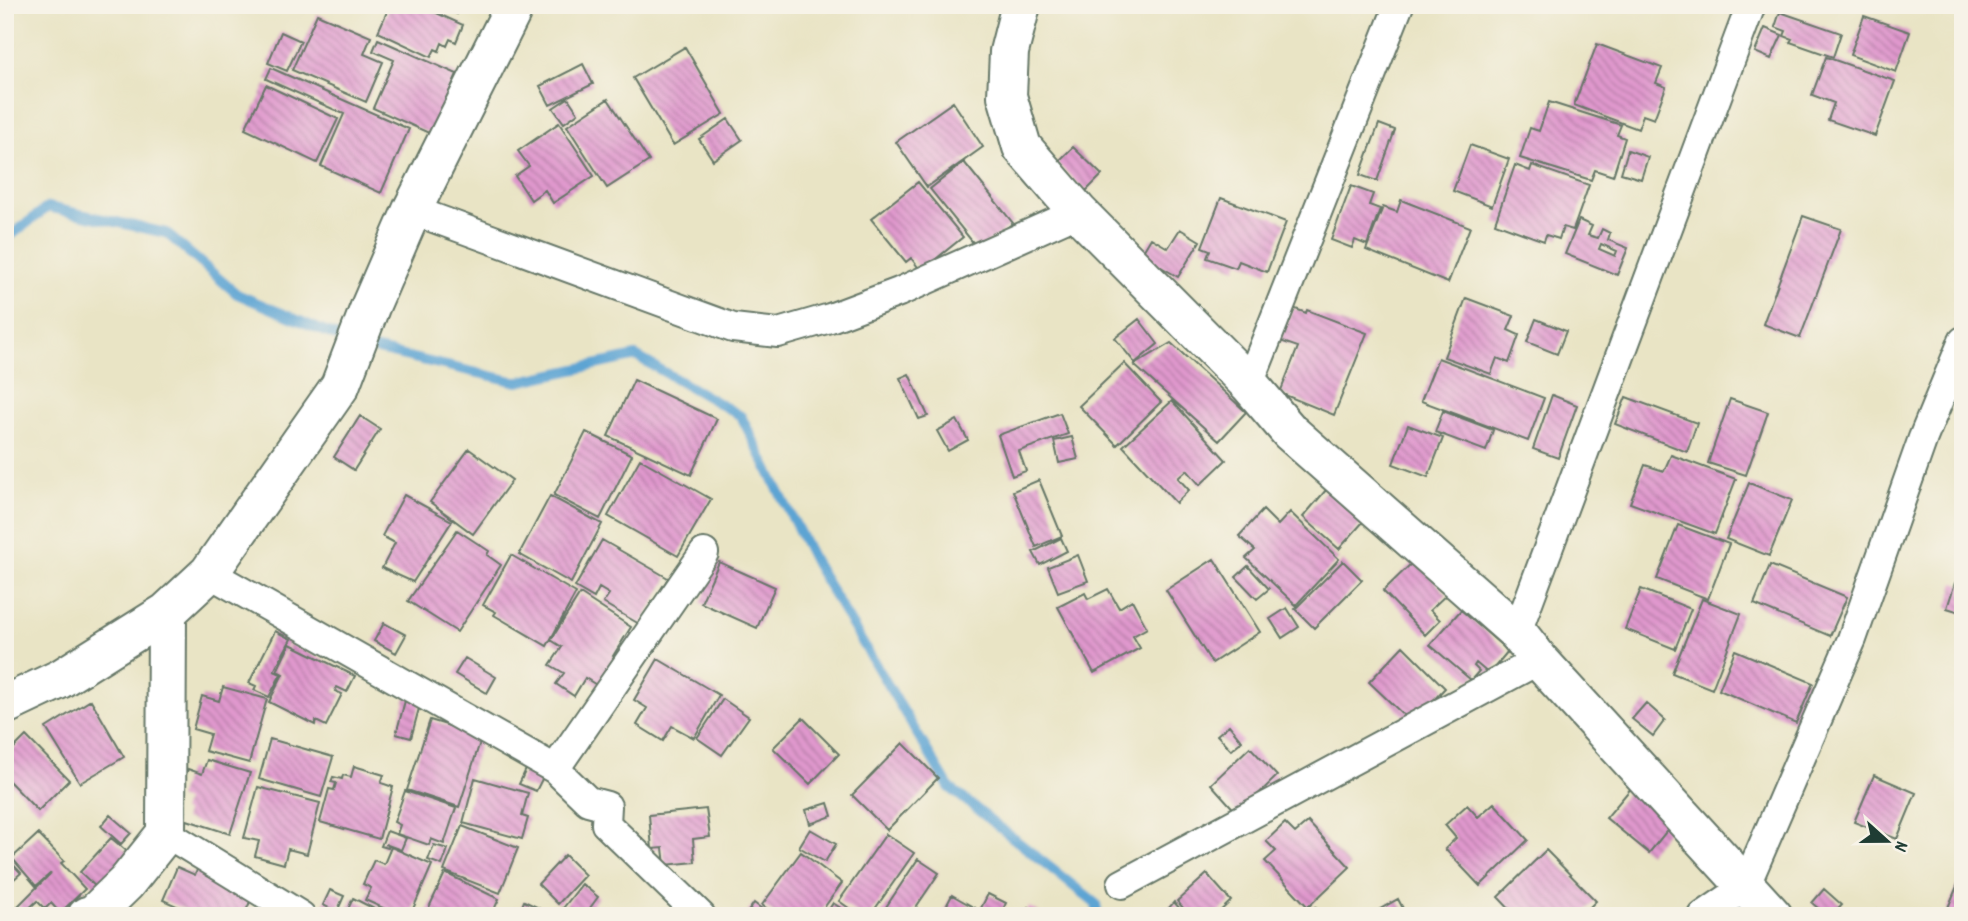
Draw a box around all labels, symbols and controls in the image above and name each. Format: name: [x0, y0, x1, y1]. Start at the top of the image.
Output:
north arrow: [1853, 806, 1923, 876]
text: N: [1885, 837, 1914, 855]

